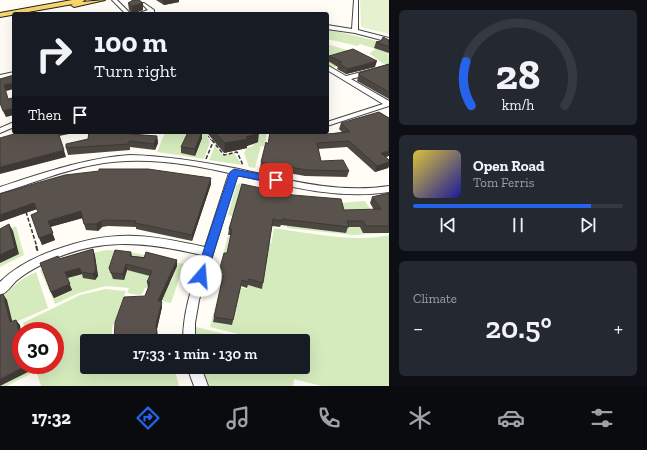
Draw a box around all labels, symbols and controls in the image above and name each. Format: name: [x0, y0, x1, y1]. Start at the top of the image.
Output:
text: 100 m: [94, 26, 167, 59]
icon: right: [28, 28, 80, 80]
text: 28: [496, 49, 540, 99]
text: Turn right: [94, 60, 176, 82]
text: km/h: [502, 96, 534, 113]
icon: arrive: [69, 104, 91, 126]
text: Then: [28, 106, 61, 124]
text: Open Road: [473, 157, 545, 175]
pin: [259, 163, 293, 197]
icon: arrive: [265, 169, 287, 191]
text: Tom Ferris: [473, 175, 534, 190]
icon: previous: [437, 214, 459, 236]
icon: pause: [507, 214, 529, 236]
icon: next: [577, 214, 599, 236]
position arrow: [180, 255, 222, 297]
text: Climate: [413, 291, 457, 306]
text: 20.5°: [485, 310, 552, 346]
text: −: [413, 315, 423, 342]
text: +: [614, 315, 623, 342]
speed limit sign: 30: [12, 322, 64, 374]
text: 17:33 · 1 min · 130 m: [133, 345, 257, 363]
icon: directions: [134, 404, 162, 432]
icon: music: [224, 404, 252, 432]
icon: phone: [315, 404, 343, 432]
icon: climate: [406, 404, 434, 432]
icon: car: [497, 404, 525, 432]
icon: filters: [588, 404, 616, 432]
text: 17:32: [31, 407, 71, 429]

